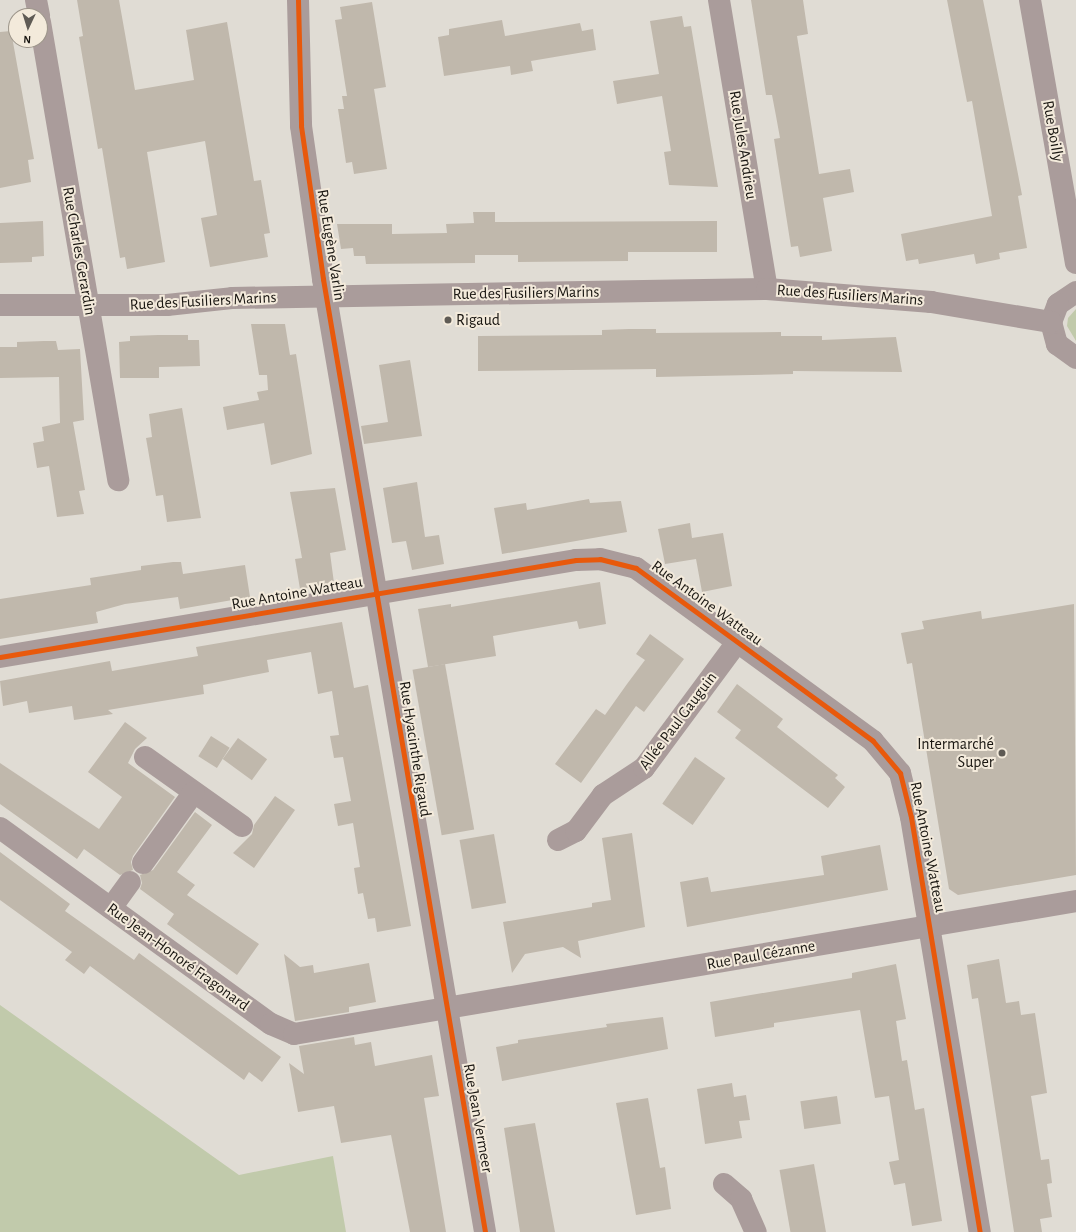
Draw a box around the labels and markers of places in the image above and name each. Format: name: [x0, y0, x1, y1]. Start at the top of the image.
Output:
place label: Rigaud: [456, 310, 500, 330]
marker: Rigaud: [443, 315, 453, 325]
place label: Intermarché Super: [917, 734, 994, 772]
marker: Intermarché Super: [997, 748, 1007, 758]

